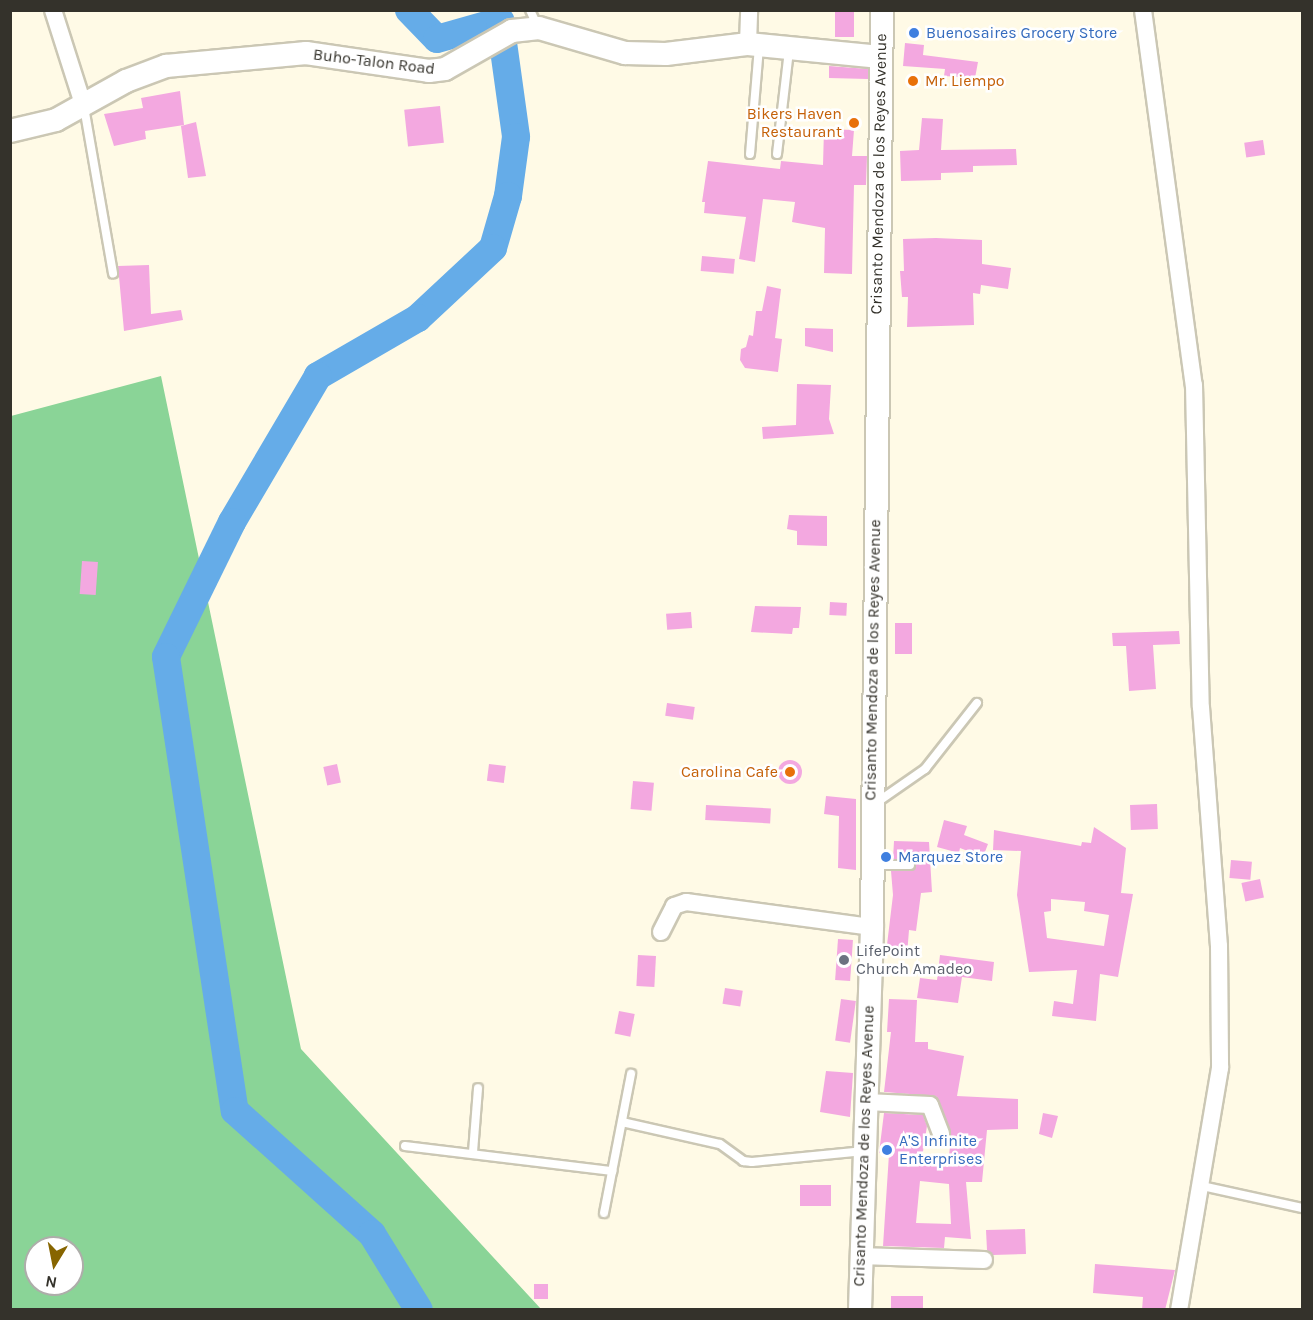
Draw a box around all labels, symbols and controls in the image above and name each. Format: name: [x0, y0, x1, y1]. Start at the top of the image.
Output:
place label: Buenosaires Grocery Store: [926, 23, 1117, 43]
marker: Buenosaires Grocery Store: [907, 26, 921, 40]
street label: Crisanto Mendoza de los Reyes Avenue: [867, 33, 891, 315]
street label: Buho-Talon Road: [312, 45, 436, 79]
place label: Mr. Liempo: [925, 71, 1005, 91]
marker: Mr. Liempo: [906, 74, 920, 88]
place label: Bikers Haven Restaurant: [747, 104, 842, 142]
marker: Bikers Haven Restaurant: [847, 116, 861, 130]
street label: Crisanto Mendoza de los Reyes Avenue: [861, 519, 885, 801]
place label: Carolina Cafe: [681, 762, 778, 782]
marker: Carolina Cafe: [783, 765, 797, 779]
place label: Marquez Store: [898, 847, 1003, 867]
marker: Marquez Store: [879, 850, 893, 864]
place label: LifePoint Church Amadeo: [856, 941, 972, 979]
marker: LifePoint Church Amadeo: [837, 953, 851, 967]
street label: Crisanto Mendoza de los Reyes Avenue: [850, 1005, 878, 1287]
place label: A'S Infinite Enterprises: [899, 1131, 983, 1169]
marker: A'S Infinite Enterprises: [880, 1143, 894, 1157]
north arrow: [24, 1236, 84, 1296]
text: N: [44, 1272, 58, 1293]

